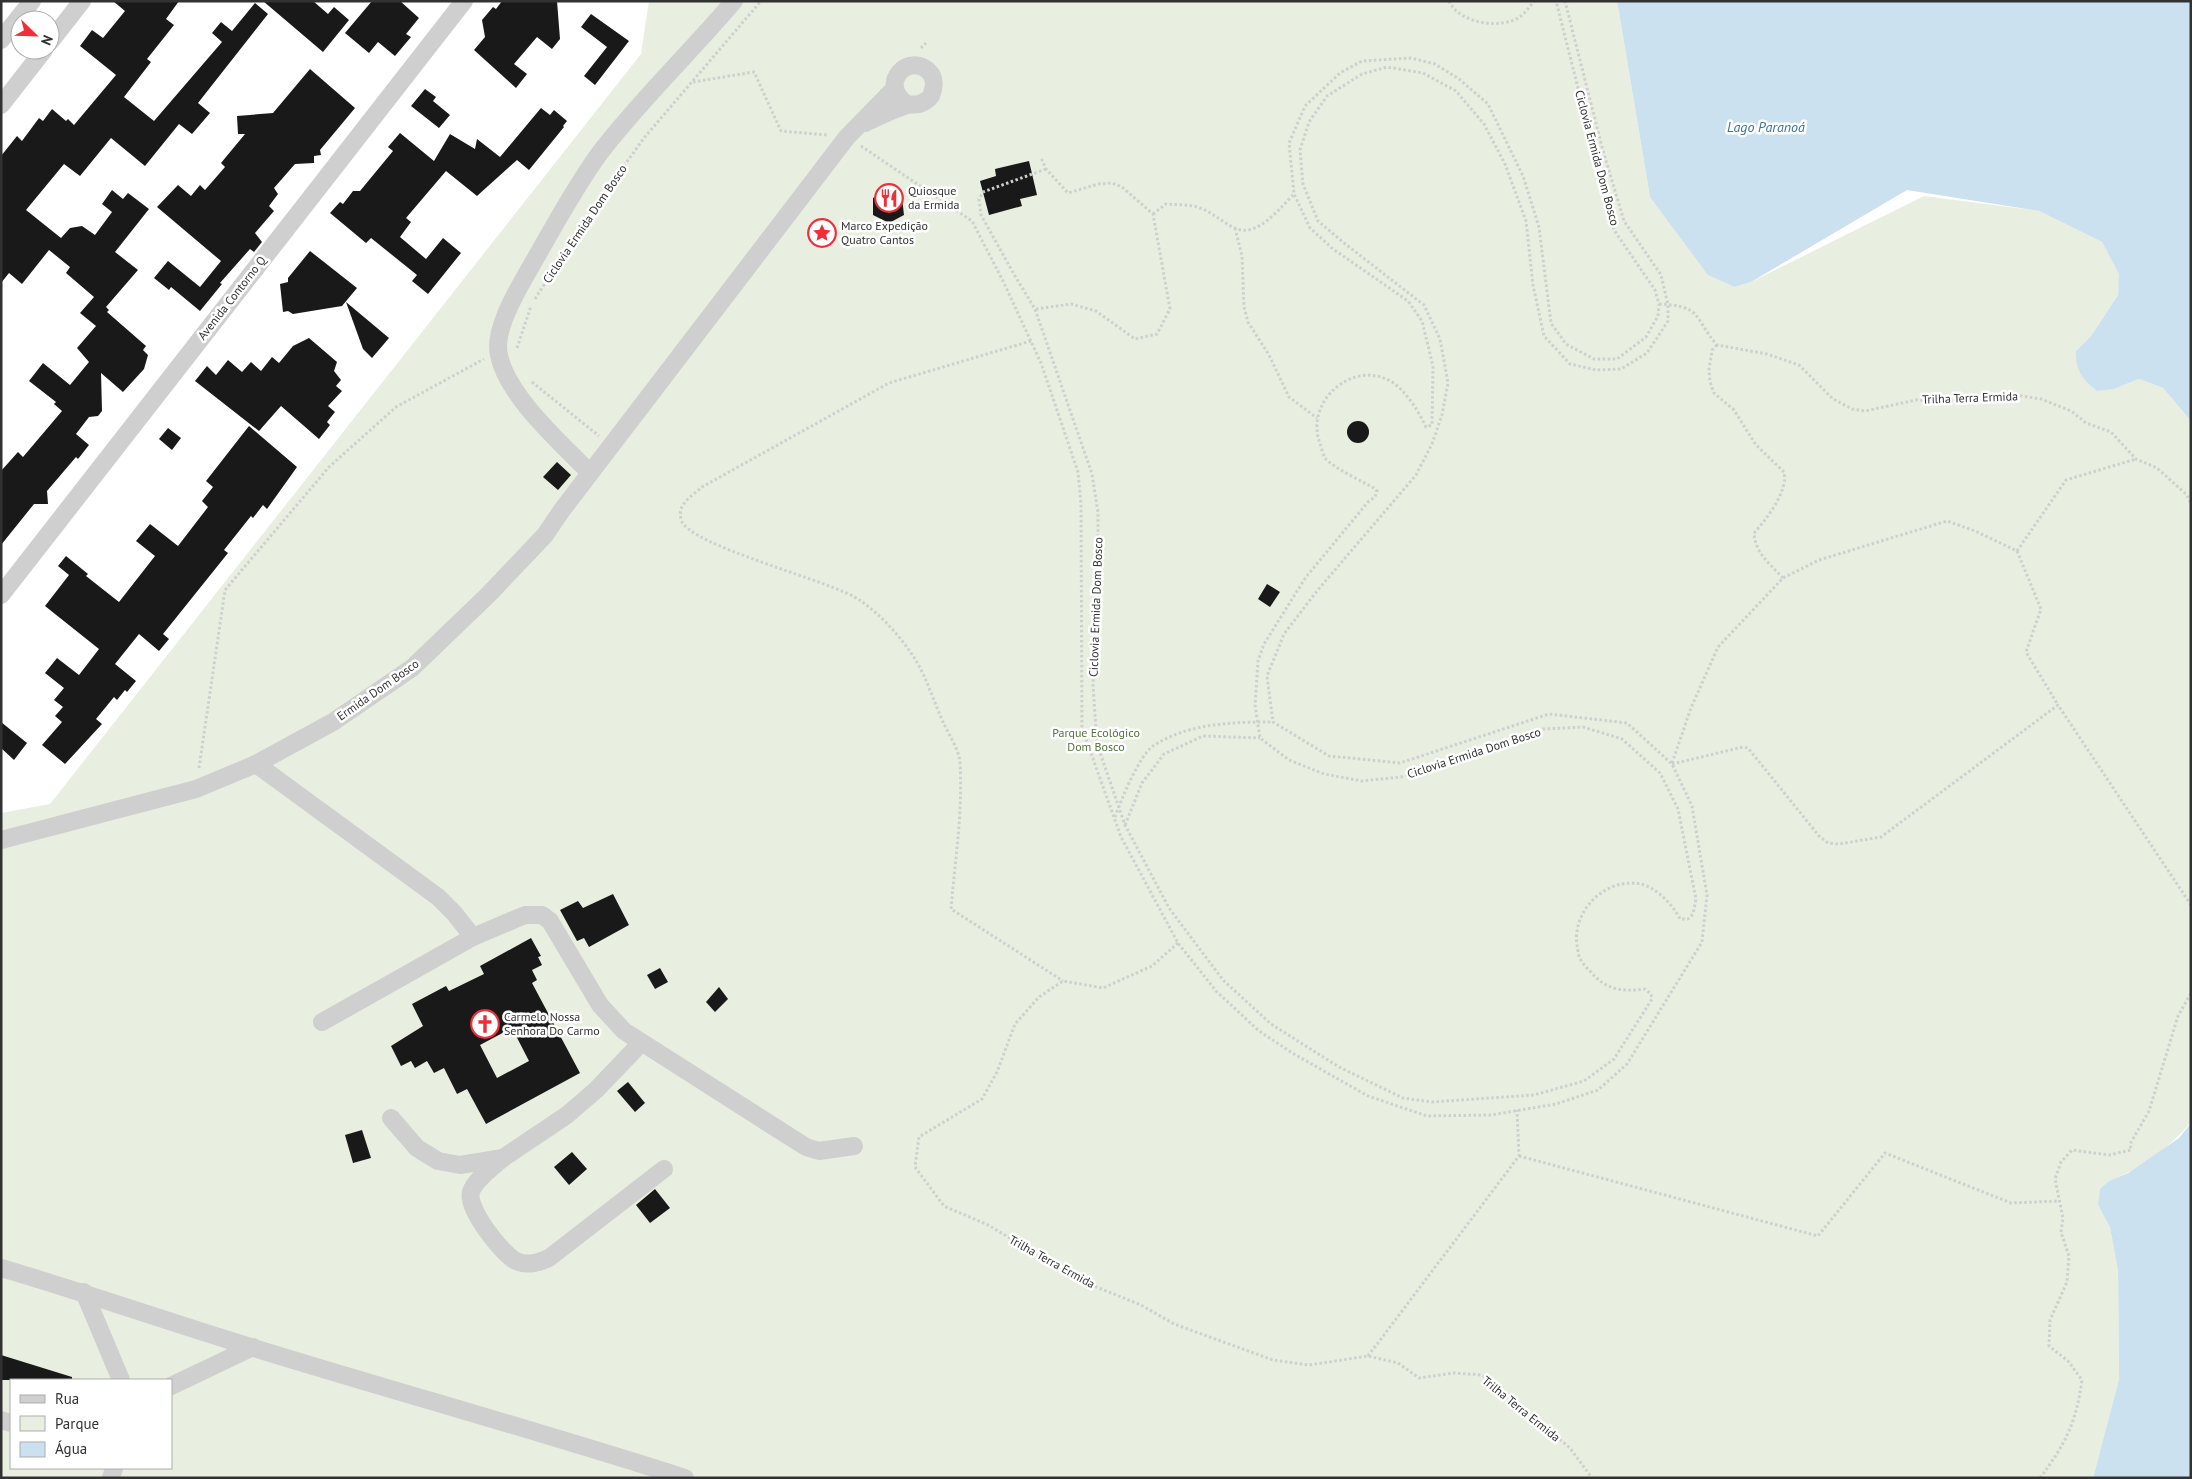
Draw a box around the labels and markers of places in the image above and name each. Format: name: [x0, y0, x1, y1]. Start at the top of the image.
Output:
restaurant icon: Quiosque da Ermida: [874, 183, 904, 213]
place label: Quiosque da Ermida: [908, 183, 960, 212]
place icon: Marco Expedição Quatro Cantos: [807, 218, 837, 248]
place label: Marco Expedição Quatro Cantos: [841, 218, 928, 247]
church icon: Carmelo Nossa Senhora Do Carmo: [470, 1009, 500, 1039]
place label: Carmelo Nossa Senhora Do Carmo: [504, 1009, 600, 1038]

